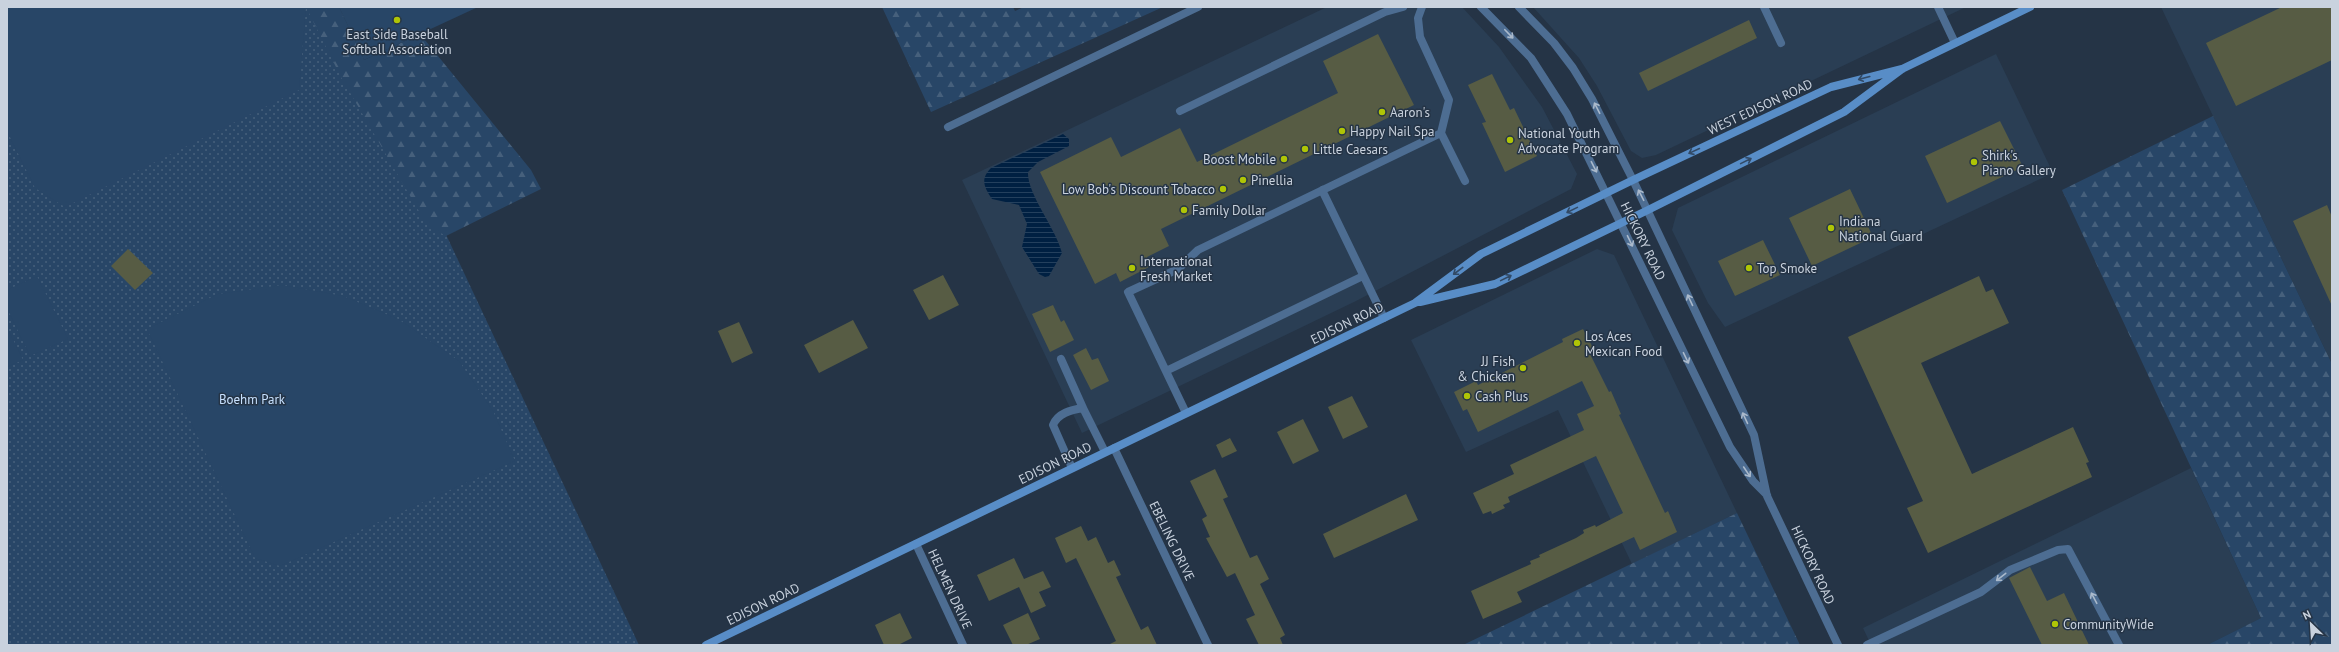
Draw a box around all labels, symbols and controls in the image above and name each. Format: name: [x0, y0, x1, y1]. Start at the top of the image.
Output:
marker: East Side Baseball Softball Association: [392, 15, 402, 25]
place label: East Side Baseball Softball Association: [342, 26, 452, 58]
one-way arrow: [1505, 29, 1514, 39]
street label: WEST EDISON ROAD: [1705, 75, 1815, 139]
one-way arrow: [1858, 75, 1871, 83]
one-way arrow: [1593, 102, 1600, 114]
place label: Aaron's: [1390, 104, 1430, 121]
marker: Aaron's: [1377, 107, 1387, 117]
place label: Happy Nail Spa: [1350, 123, 1435, 140]
place label: National Youth Advocate Program: [1518, 125, 1619, 157]
marker: Happy Nail Spa: [1337, 126, 1347, 136]
marker: National Youth Advocate Program: [1505, 135, 1515, 145]
place label: Little Caesars: [1313, 141, 1388, 158]
marker: Little Caesars: [1300, 144, 1310, 154]
place label: Shirk's Piano Gallery: [1982, 147, 2056, 179]
one-way arrow: [1688, 148, 1700, 156]
place label: Boost Mobile: [1203, 151, 1276, 168]
marker: Boost Mobile: [1279, 154, 1289, 164]
one-way arrow: [1739, 157, 1751, 164]
marker: Shirk's Piano Gallery: [1969, 157, 1979, 167]
one-way arrow: [1591, 160, 1598, 172]
place label: Pinellia: [1251, 172, 1293, 189]
marker: Pinellia: [1238, 175, 1248, 185]
place label: Low Bob's Discount Tobacco: [1062, 181, 1215, 198]
marker: Low Bob's Discount Tobacco: [1218, 184, 1228, 194]
one-way arrow: [1637, 189, 1644, 201]
street label: HICKORY ROAD: [1617, 199, 1669, 283]
place label: Family Dollar: [1192, 202, 1267, 219]
marker: Family Dollar: [1179, 205, 1189, 215]
one-way arrow: [1566, 207, 1578, 214]
place label: Indiana National Guard: [1839, 213, 1923, 245]
marker: Indiana National Guard: [1826, 223, 1836, 233]
one-way arrow: [1627, 234, 1634, 246]
place label: International Fresh Market: [1140, 253, 1213, 285]
place label: Top Smoke: [1757, 260, 1817, 277]
marker: International Fresh Market: [1127, 263, 1137, 273]
marker: Top Smoke: [1744, 263, 1754, 273]
one-way arrow: [1452, 267, 1463, 275]
one-way arrow: [1500, 274, 1512, 281]
one-way arrow: [1686, 295, 1693, 307]
street label: EDISON ROAD: [1308, 298, 1386, 348]
place label: Los Aces Mexican Food: [1585, 328, 1662, 360]
marker: Los Aces Mexican Food: [1572, 338, 1582, 348]
one-way arrow: [1683, 351, 1691, 363]
place label: JJ Fish & Chicken: [1457, 353, 1515, 385]
marker: JJ Fish & Chicken: [1518, 363, 1528, 373]
place label: Cash Plus: [1475, 388, 1528, 405]
park label: Boehm Park: [219, 391, 286, 408]
marker: Cash Plus: [1462, 391, 1472, 401]
one-way arrow: [1741, 412, 1748, 424]
street label: EDISON ROAD: [1016, 438, 1094, 488]
one-way arrow: [1743, 467, 1751, 478]
street label: EBELING DRIVE: [1145, 498, 1199, 584]
street label: HICKORY ROAD: [1787, 523, 1839, 607]
street label: HELMEN DRIVE: [924, 546, 976, 632]
one-way arrow: [1995, 573, 2006, 581]
street label: EDISON ROAD: [724, 579, 802, 629]
one-way arrow: [2090, 592, 2098, 604]
north arrow: [2291, 604, 2331, 644]
text: N: [2301, 607, 2313, 623]
place label: CommunityWide: [2063, 616, 2154, 633]
marker: CommunityWide: [2050, 619, 2060, 629]

